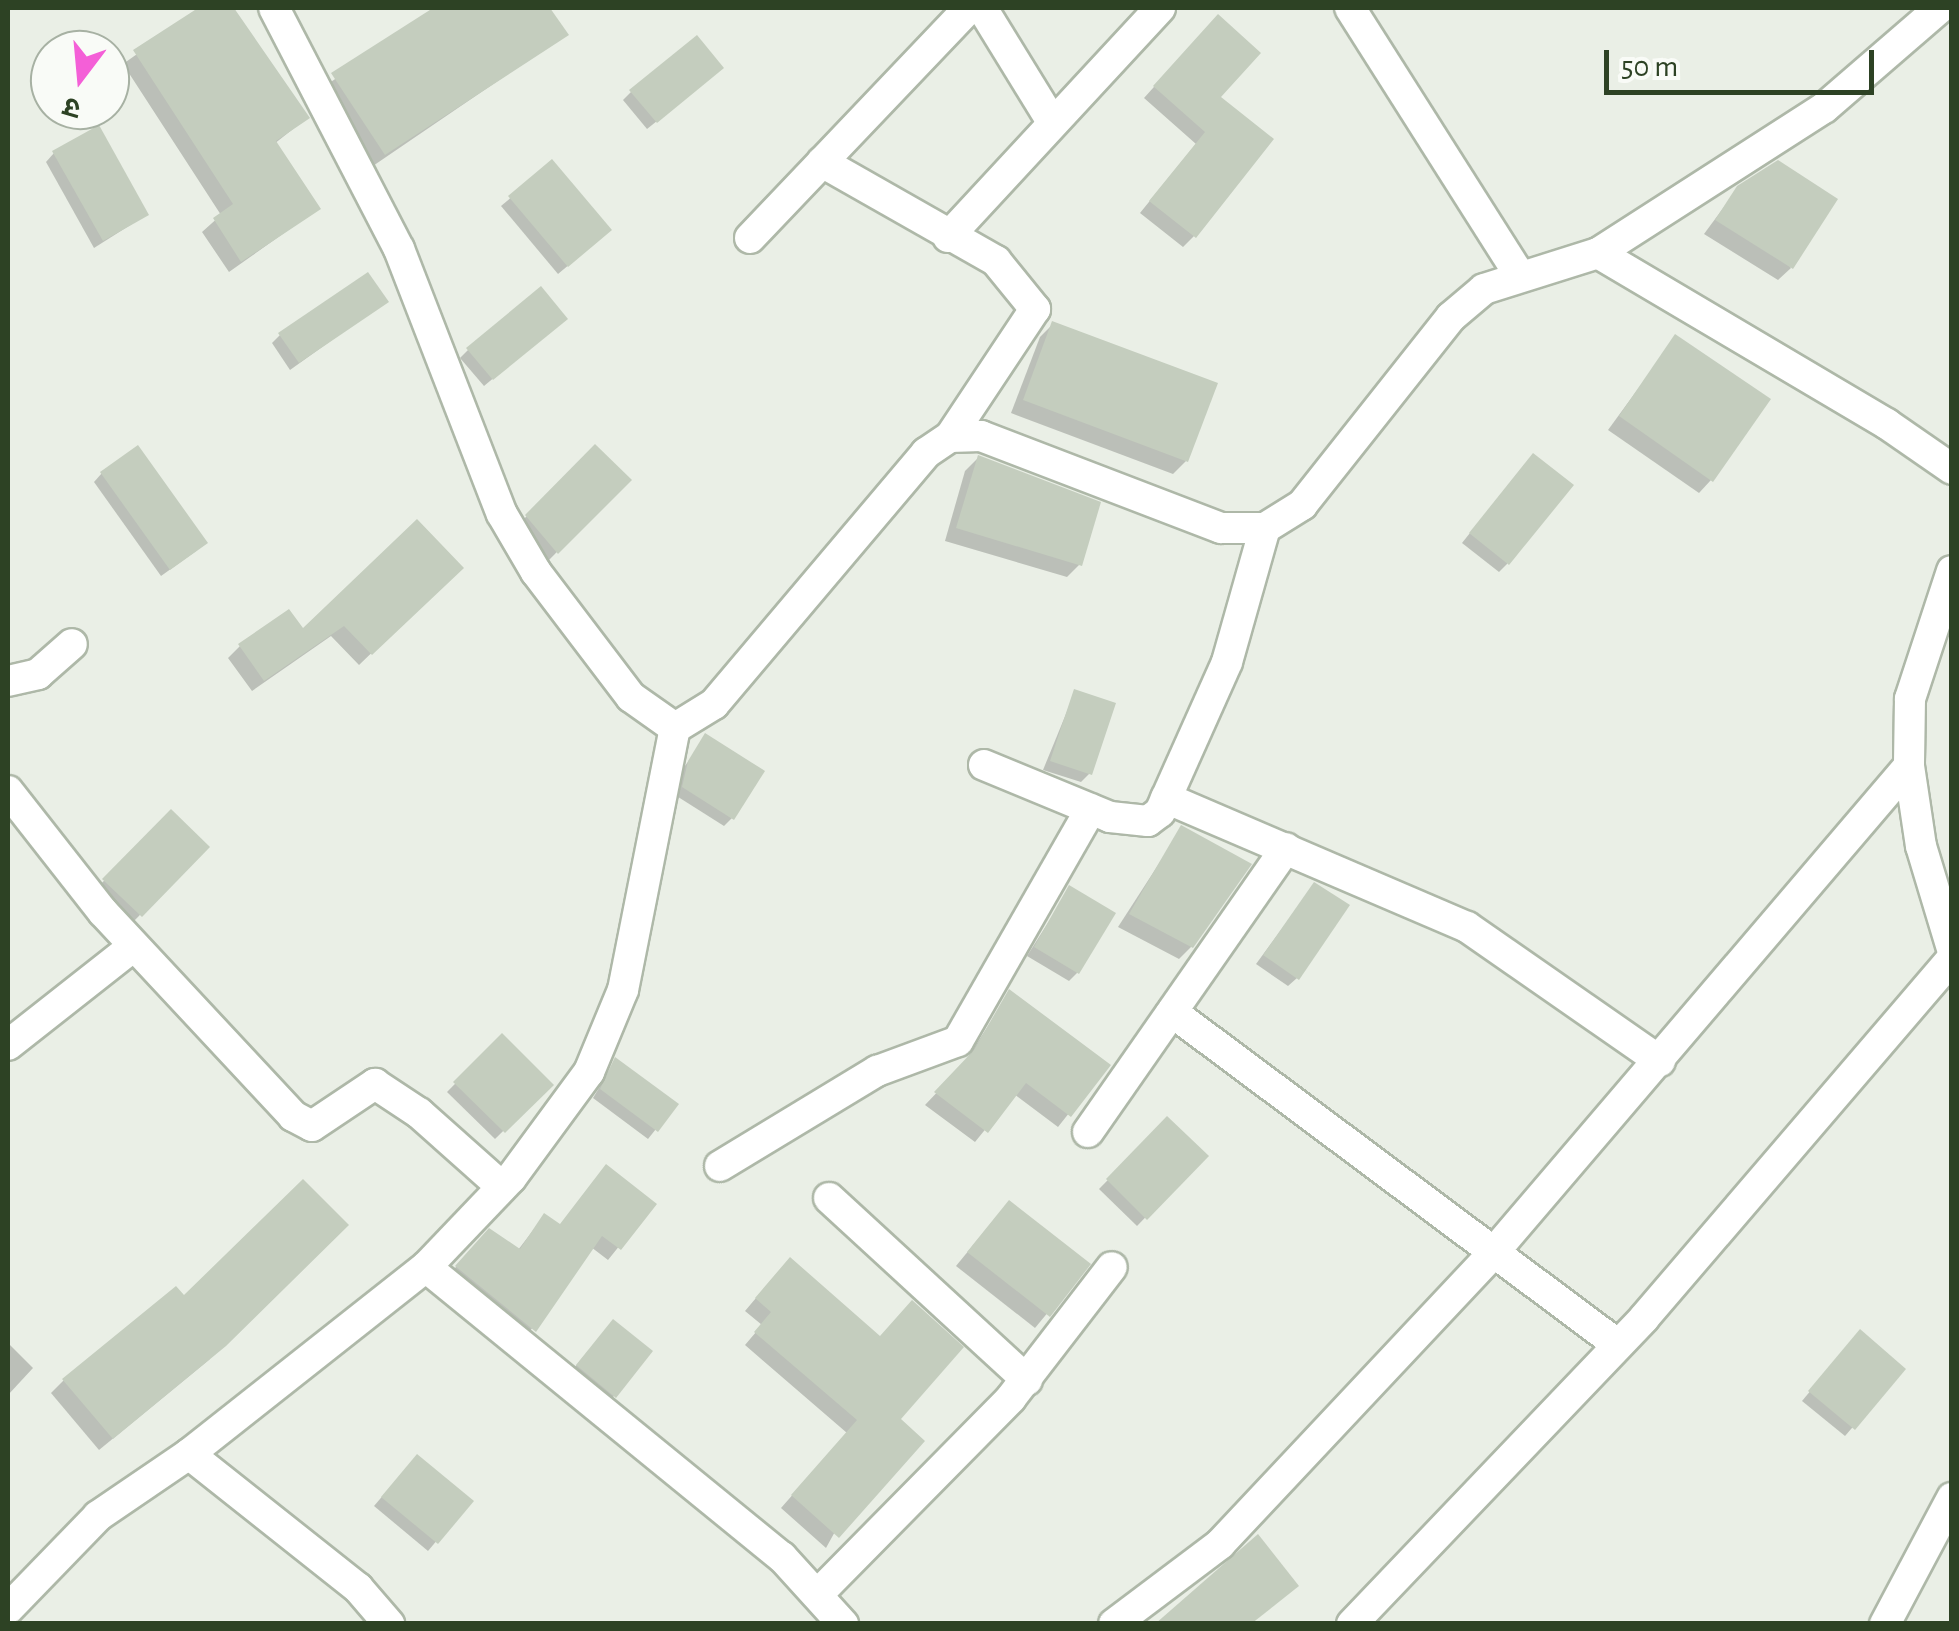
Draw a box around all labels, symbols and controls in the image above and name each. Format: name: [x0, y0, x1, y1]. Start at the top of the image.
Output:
north arrow: [30, 30, 130, 130]
scale bar: [1609, 30, 1879, 92]
text: 50 m: [1621, 52, 1678, 82]
text: उ: [61, 91, 84, 123]

